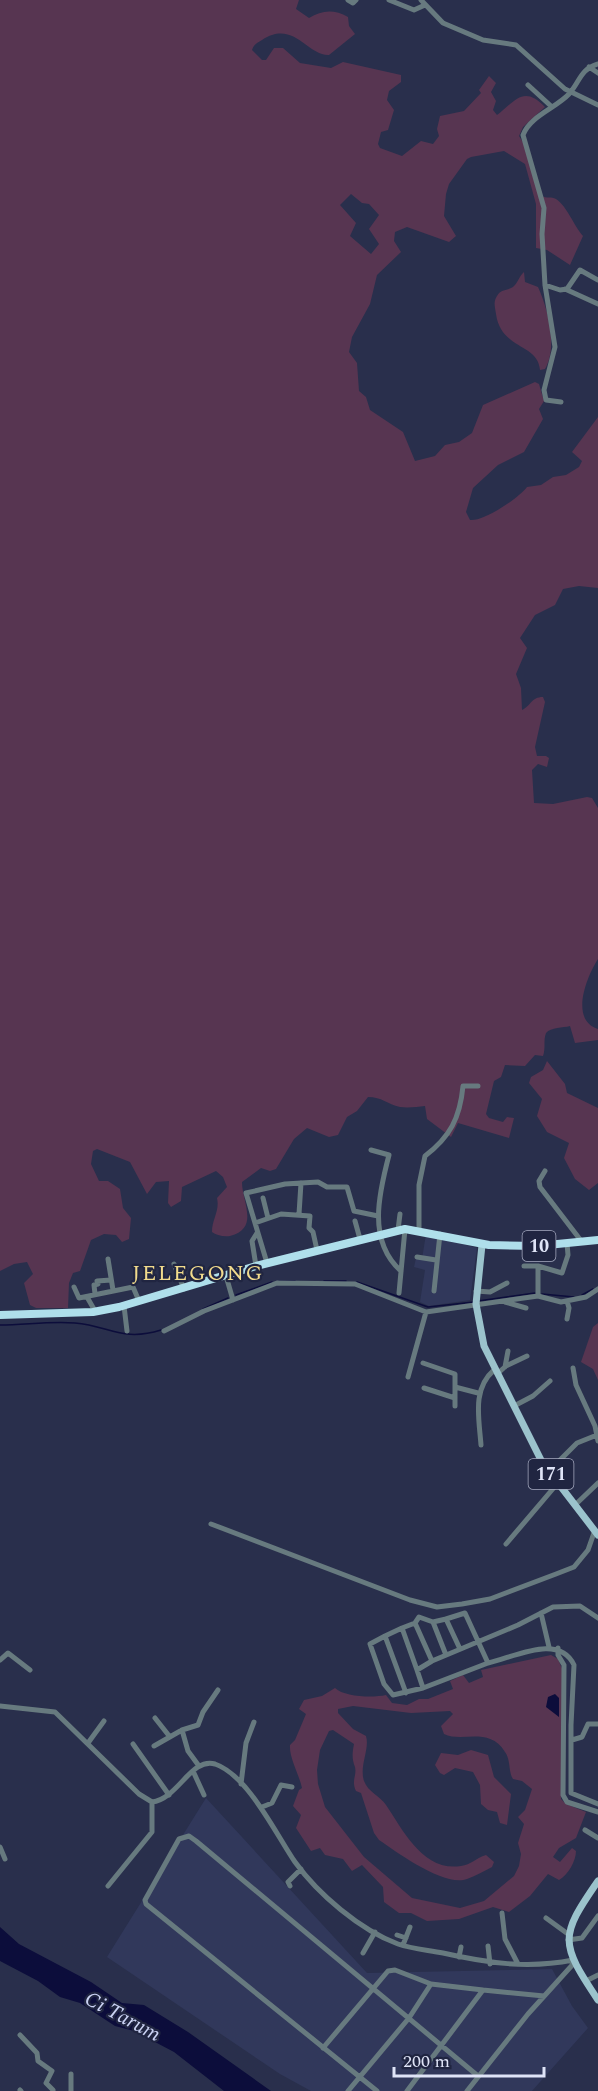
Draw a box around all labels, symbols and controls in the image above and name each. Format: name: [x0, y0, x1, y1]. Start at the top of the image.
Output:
road number: 10: [522, 1231, 556, 1261]
district label: JELEGONG: [132, 1257, 264, 1290]
road number: 171: [528, 1459, 574, 1489]
water label: Ci Tarum: [79, 1983, 166, 2050]
scale bar: [394, 2040, 544, 2078]
text: 200 m: [403, 2048, 450, 2075]

